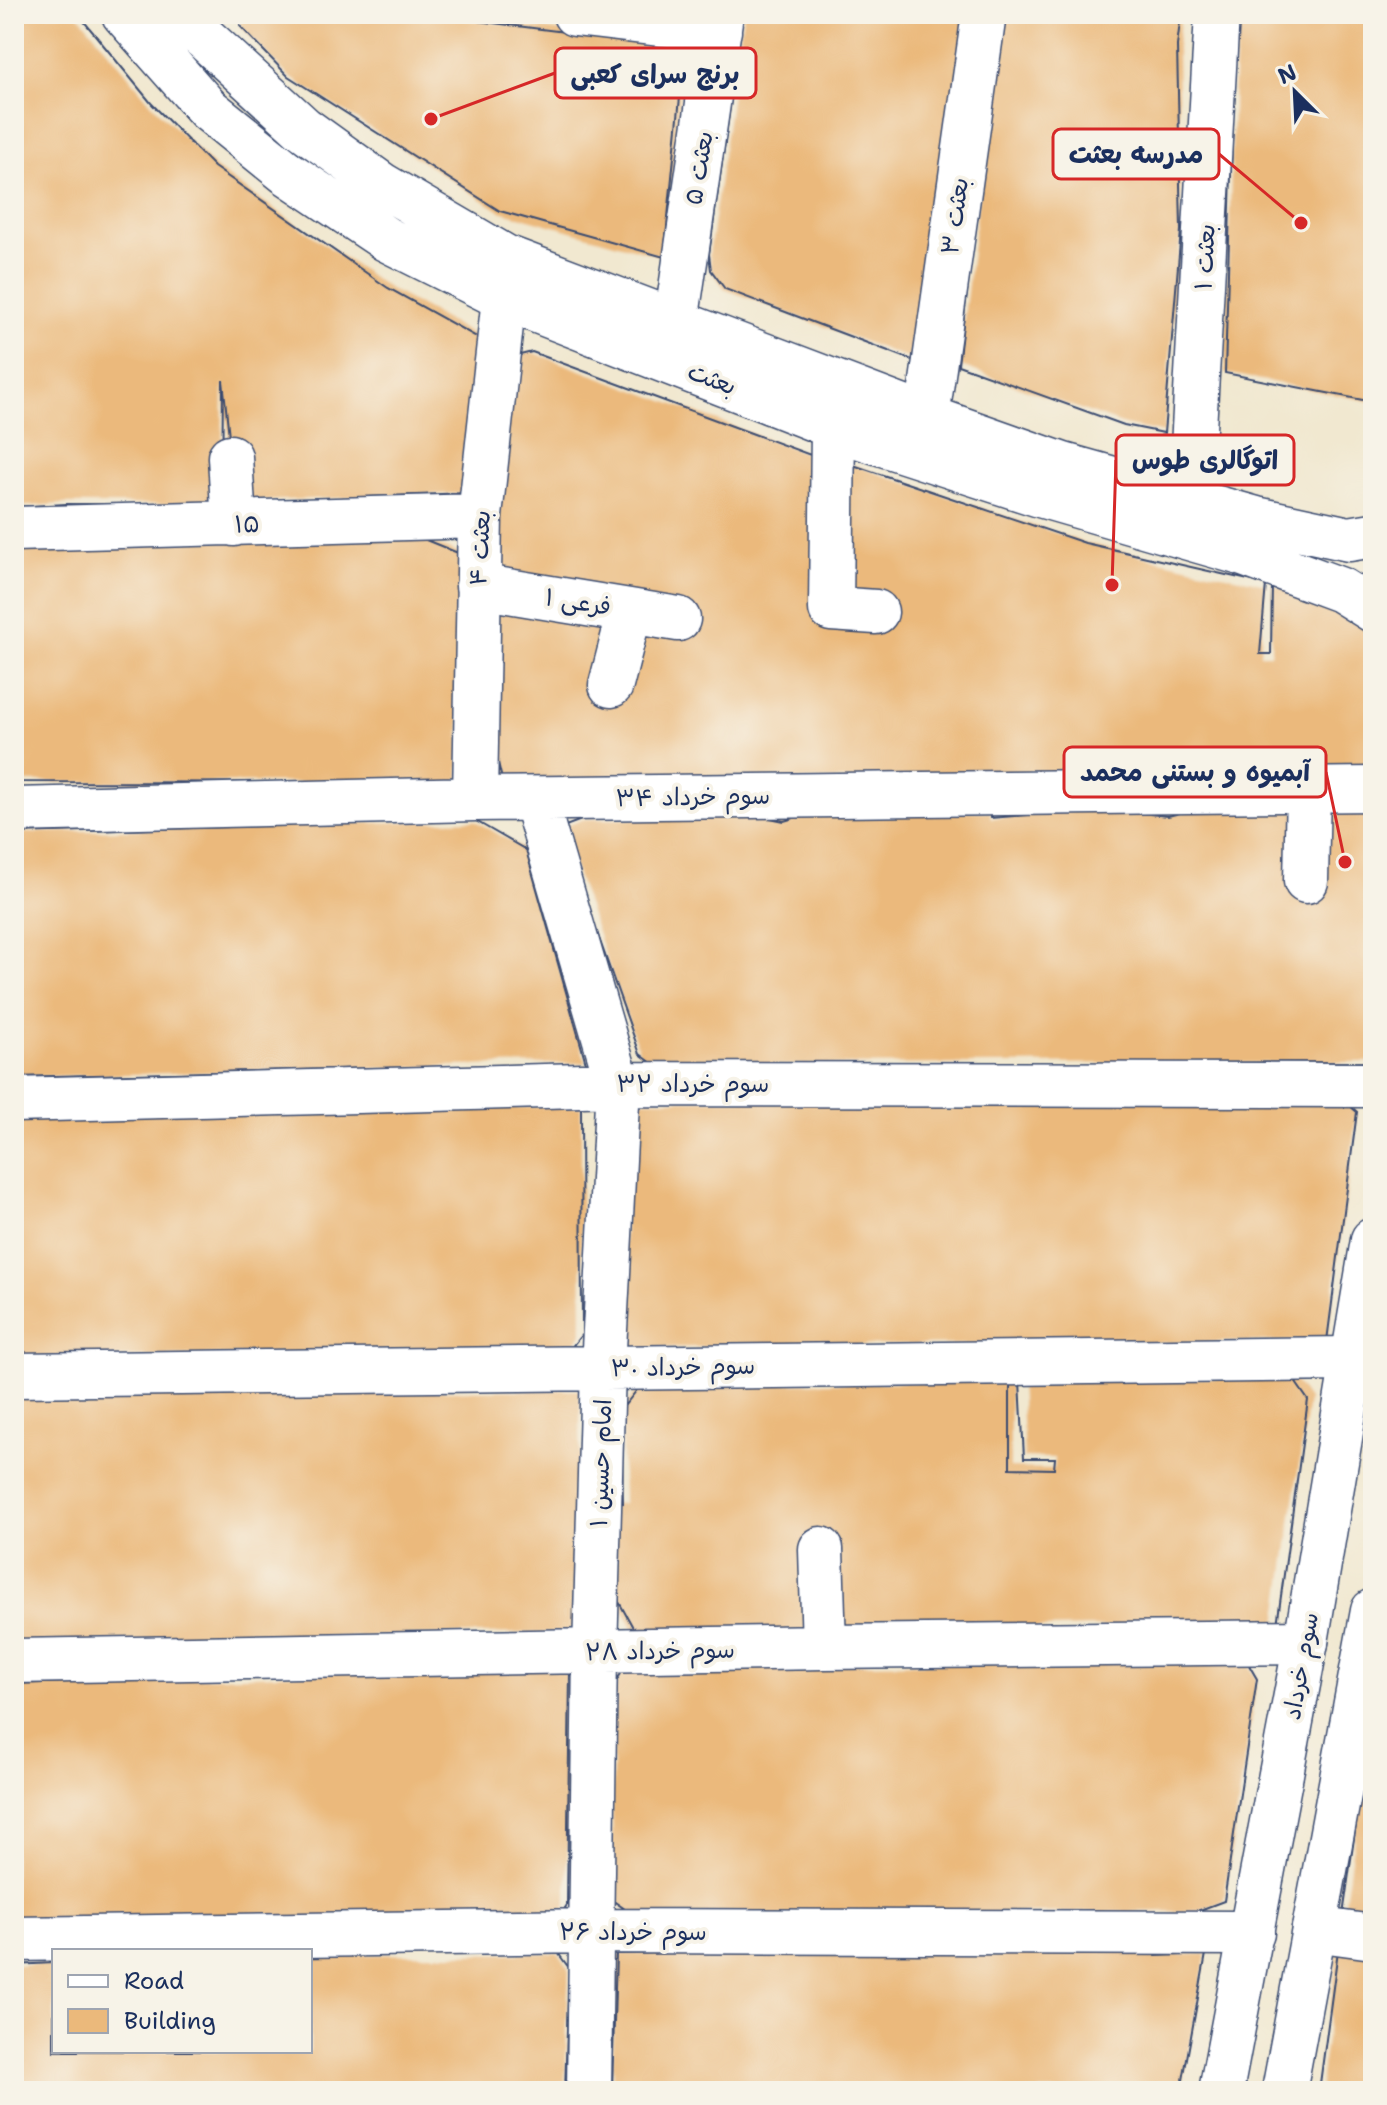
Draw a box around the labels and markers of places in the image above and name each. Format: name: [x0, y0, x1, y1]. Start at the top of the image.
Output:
callout: برنج سرای کعبی: [555, 48, 756, 98]
callout: مدرسه بعثت: [1053, 129, 1219, 179]
callout: اتوگالری طوس: [1116, 435, 1294, 485]
callout: آبمیوه و بستنی محمد: [1064, 747, 1326, 797]

